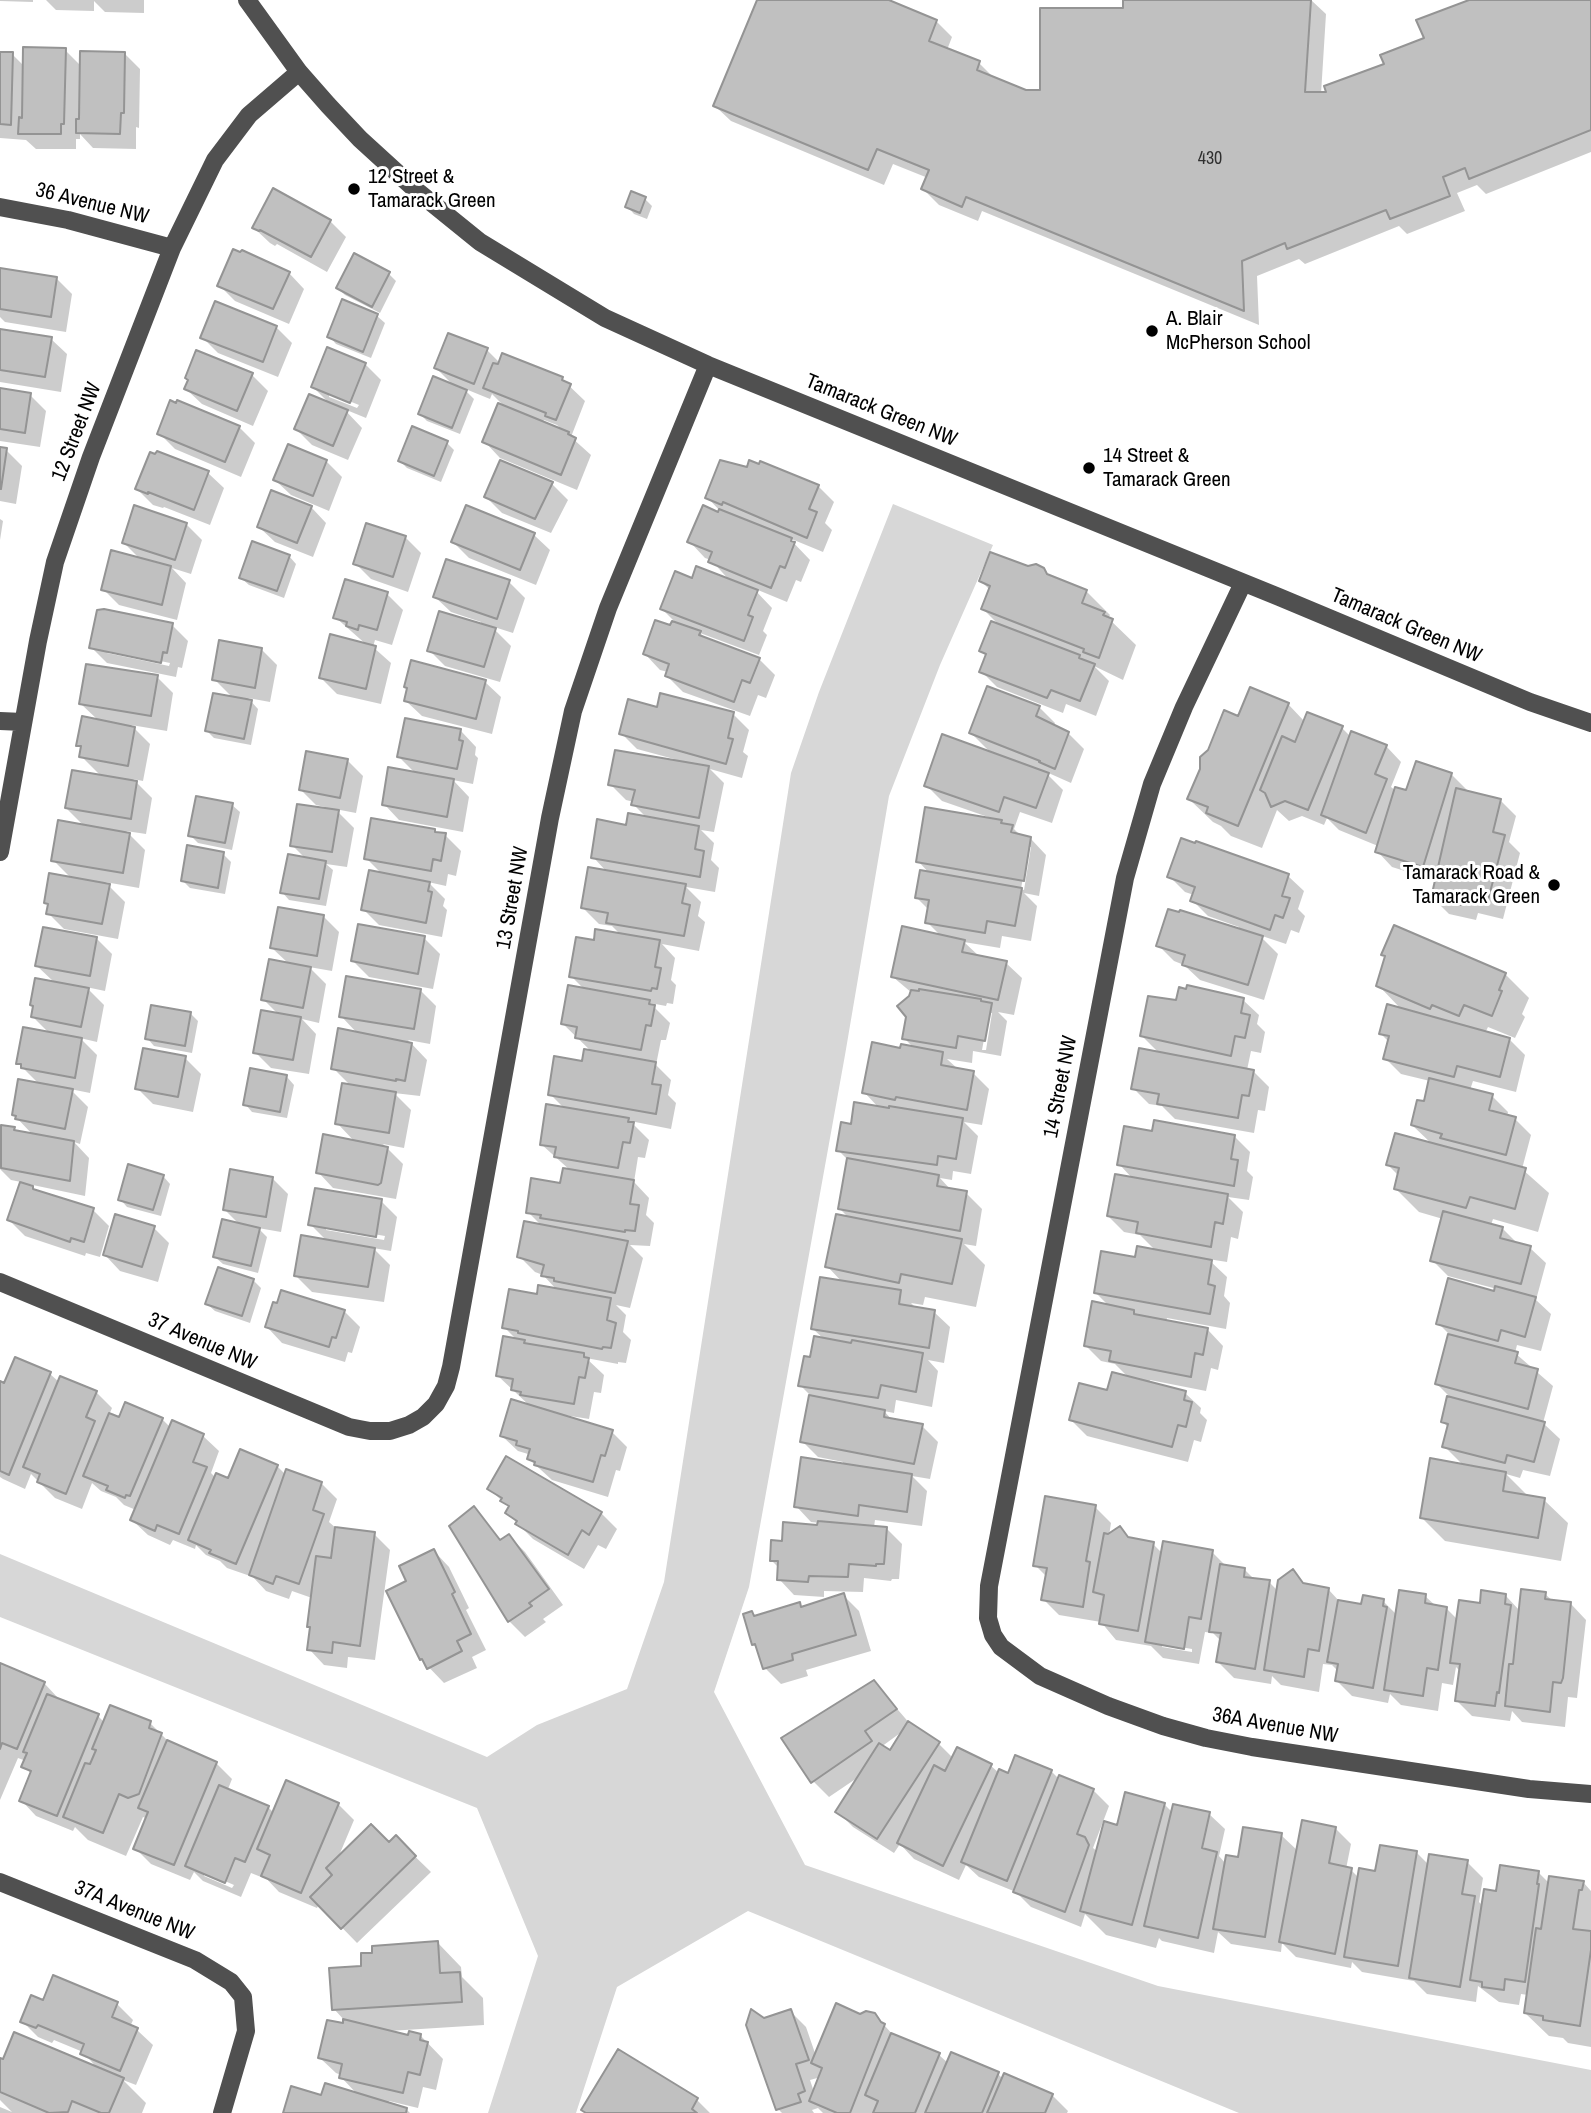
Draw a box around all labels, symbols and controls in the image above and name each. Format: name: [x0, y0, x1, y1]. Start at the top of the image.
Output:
house number: 430: [1198, 148, 1222, 170]
place label: 12 Street & Tamarack Green: [368, 164, 496, 214]
street label: 36 Avenue NW: [33, 178, 151, 230]
marker: 12 Street & Tamarack Green: [346, 181, 362, 197]
place label: A. Blair McPherson School: [1166, 306, 1311, 356]
marker: A. Blair McPherson School: [1144, 323, 1160, 339]
street label: Tamarack Green NW: [802, 369, 960, 453]
street label: 12 Street NW: [47, 379, 107, 485]
place label: 14 Street & Tamarack Green: [1103, 443, 1231, 493]
marker: 14 Street & Tamarack Green: [1081, 460, 1097, 476]
street label: Tamarack Green NW: [1327, 583, 1485, 669]
street label: 13 Street NW: [492, 845, 534, 951]
place label: Tamarack Road & Tamarack Green: [1403, 860, 1540, 910]
marker: Tamarack Road & Tamarack Green: [1546, 877, 1562, 893]
street label: 14 Street NW: [1039, 1034, 1083, 1140]
street label: 37 Avenue NW: [144, 1308, 260, 1376]
street label: 36A Avenue NW: [1210, 1703, 1340, 1749]
street label: 37A Avenue NW: [70, 1876, 198, 1946]

